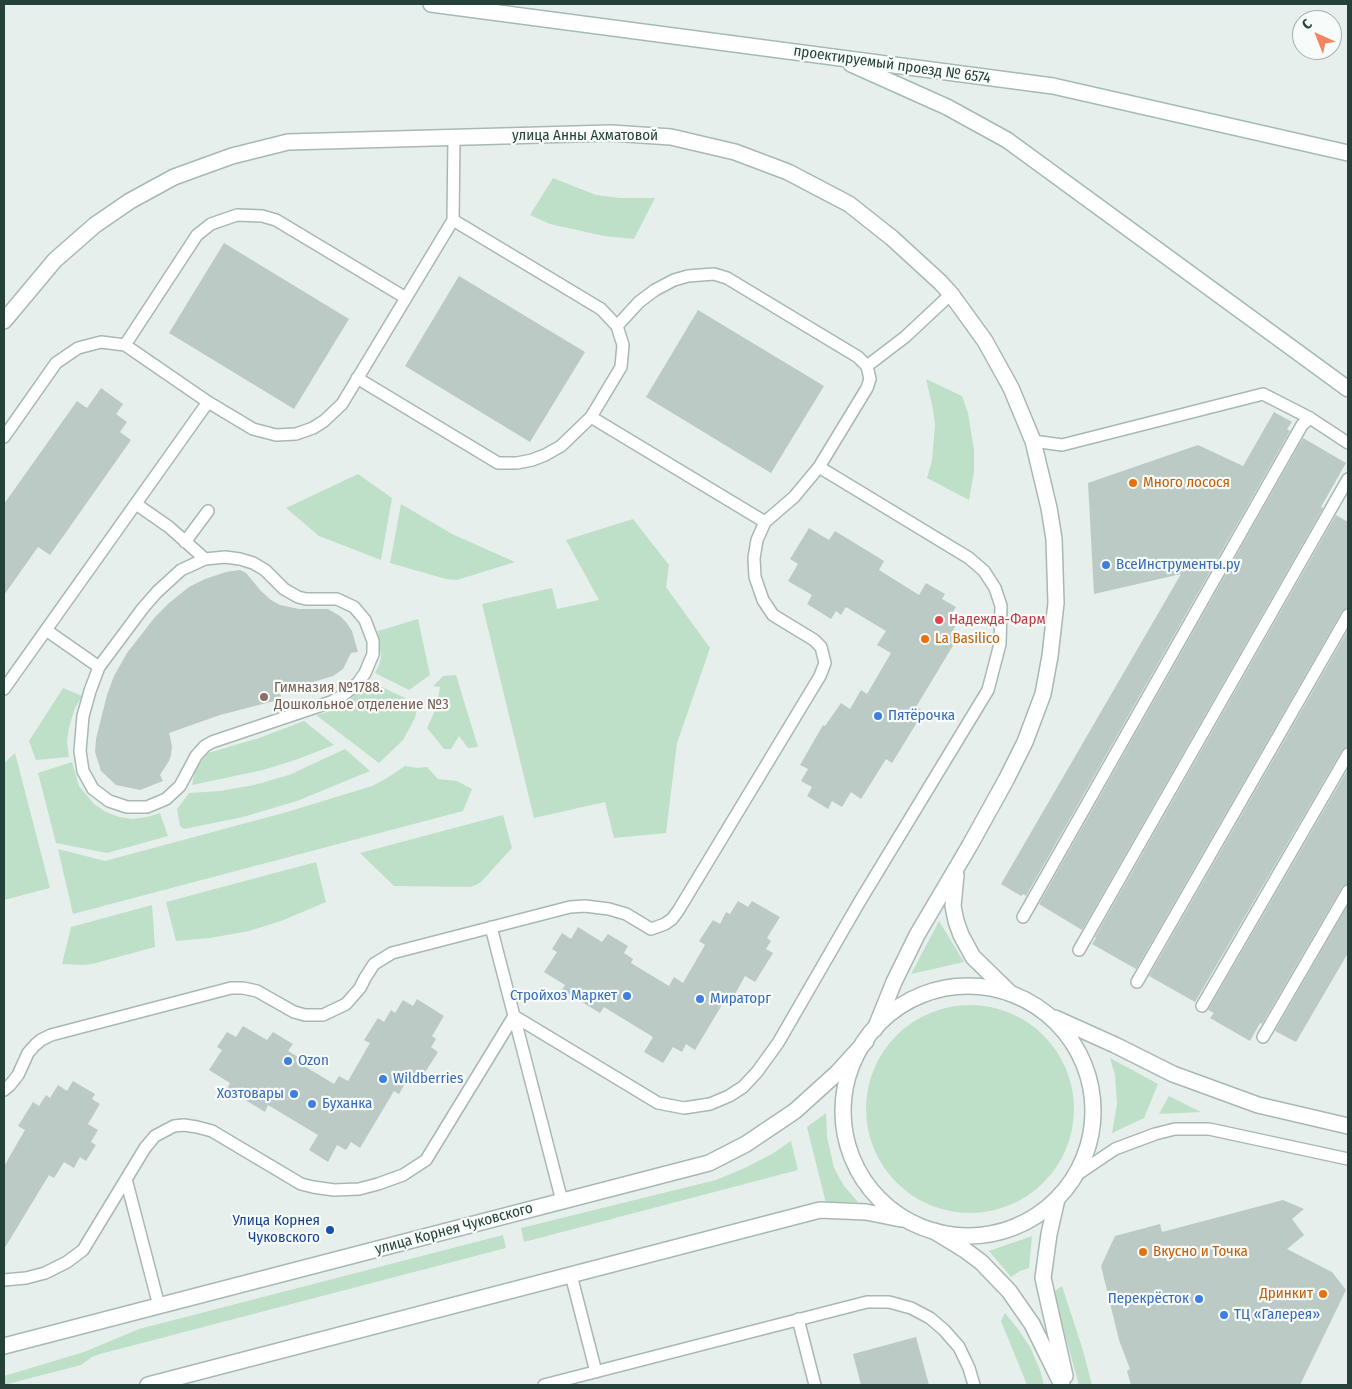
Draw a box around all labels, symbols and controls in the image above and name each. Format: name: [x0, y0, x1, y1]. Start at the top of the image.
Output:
north arrow: [1292, 10, 1342, 60]
text: С: [1298, 16, 1315, 33]
street label: проектируемый проезд № 6574: [792, 42, 992, 88]
street label: улица Анны Ахматовой: [512, 127, 658, 145]
place label: Много лосося: [1143, 474, 1230, 492]
marker: Много лосося: [1127, 477, 1139, 489]
place label: ВсеИнструменты.ру: [1116, 556, 1240, 574]
marker: ВсеИнструменты.ру: [1100, 559, 1112, 571]
place label: Надежда-Фарм: [949, 611, 1045, 629]
marker: Надежда-Фарм: [933, 614, 945, 626]
place label: La Basilico: [935, 630, 1000, 648]
marker: La Basilico: [919, 633, 931, 645]
place label: Гимназия №1788. Дошкольное отделение №3: [274, 679, 449, 714]
marker: Гимназия №1788. Дошкольное отделение №3: [258, 691, 270, 703]
place label: Пятёрочка: [888, 707, 955, 725]
marker: Пятёрочка: [872, 710, 884, 722]
place label: Стройхоз Маркет: [510, 987, 617, 1005]
marker: Стройхоз Маркет: [621, 990, 633, 1002]
place label: Мираторг: [710, 990, 771, 1008]
marker: Мираторг: [694, 993, 706, 1005]
place label: Ozon: [298, 1052, 329, 1070]
marker: Ozon: [282, 1055, 294, 1067]
place label: Wildberries: [393, 1070, 463, 1088]
marker: Wildberries: [377, 1073, 389, 1085]
place label: Хозтовары: [217, 1085, 284, 1103]
marker: Хозтовары: [288, 1088, 300, 1100]
place label: Буханка: [322, 1095, 372, 1113]
marker: Буханка: [306, 1098, 318, 1110]
street label: улица Корнея Чуковского: [373, 1199, 535, 1259]
place label: Улица Корнея Чуковского: [233, 1212, 320, 1247]
marker: Улица Корнея Чуковского: [324, 1224, 336, 1236]
place label: Вкусно и Точка: [1153, 1243, 1248, 1261]
marker: Вкусно и Точка: [1137, 1246, 1149, 1258]
place label: Дринкит: [1259, 1285, 1313, 1303]
marker: Дринкит: [1317, 1288, 1329, 1300]
place label: Перекрёсток: [1108, 1290, 1189, 1308]
marker: Перекрёсток: [1193, 1293, 1205, 1305]
place label: ТЦ «Галерея»: [1234, 1306, 1320, 1324]
marker: ТЦ «Галерея»: [1218, 1309, 1230, 1321]

